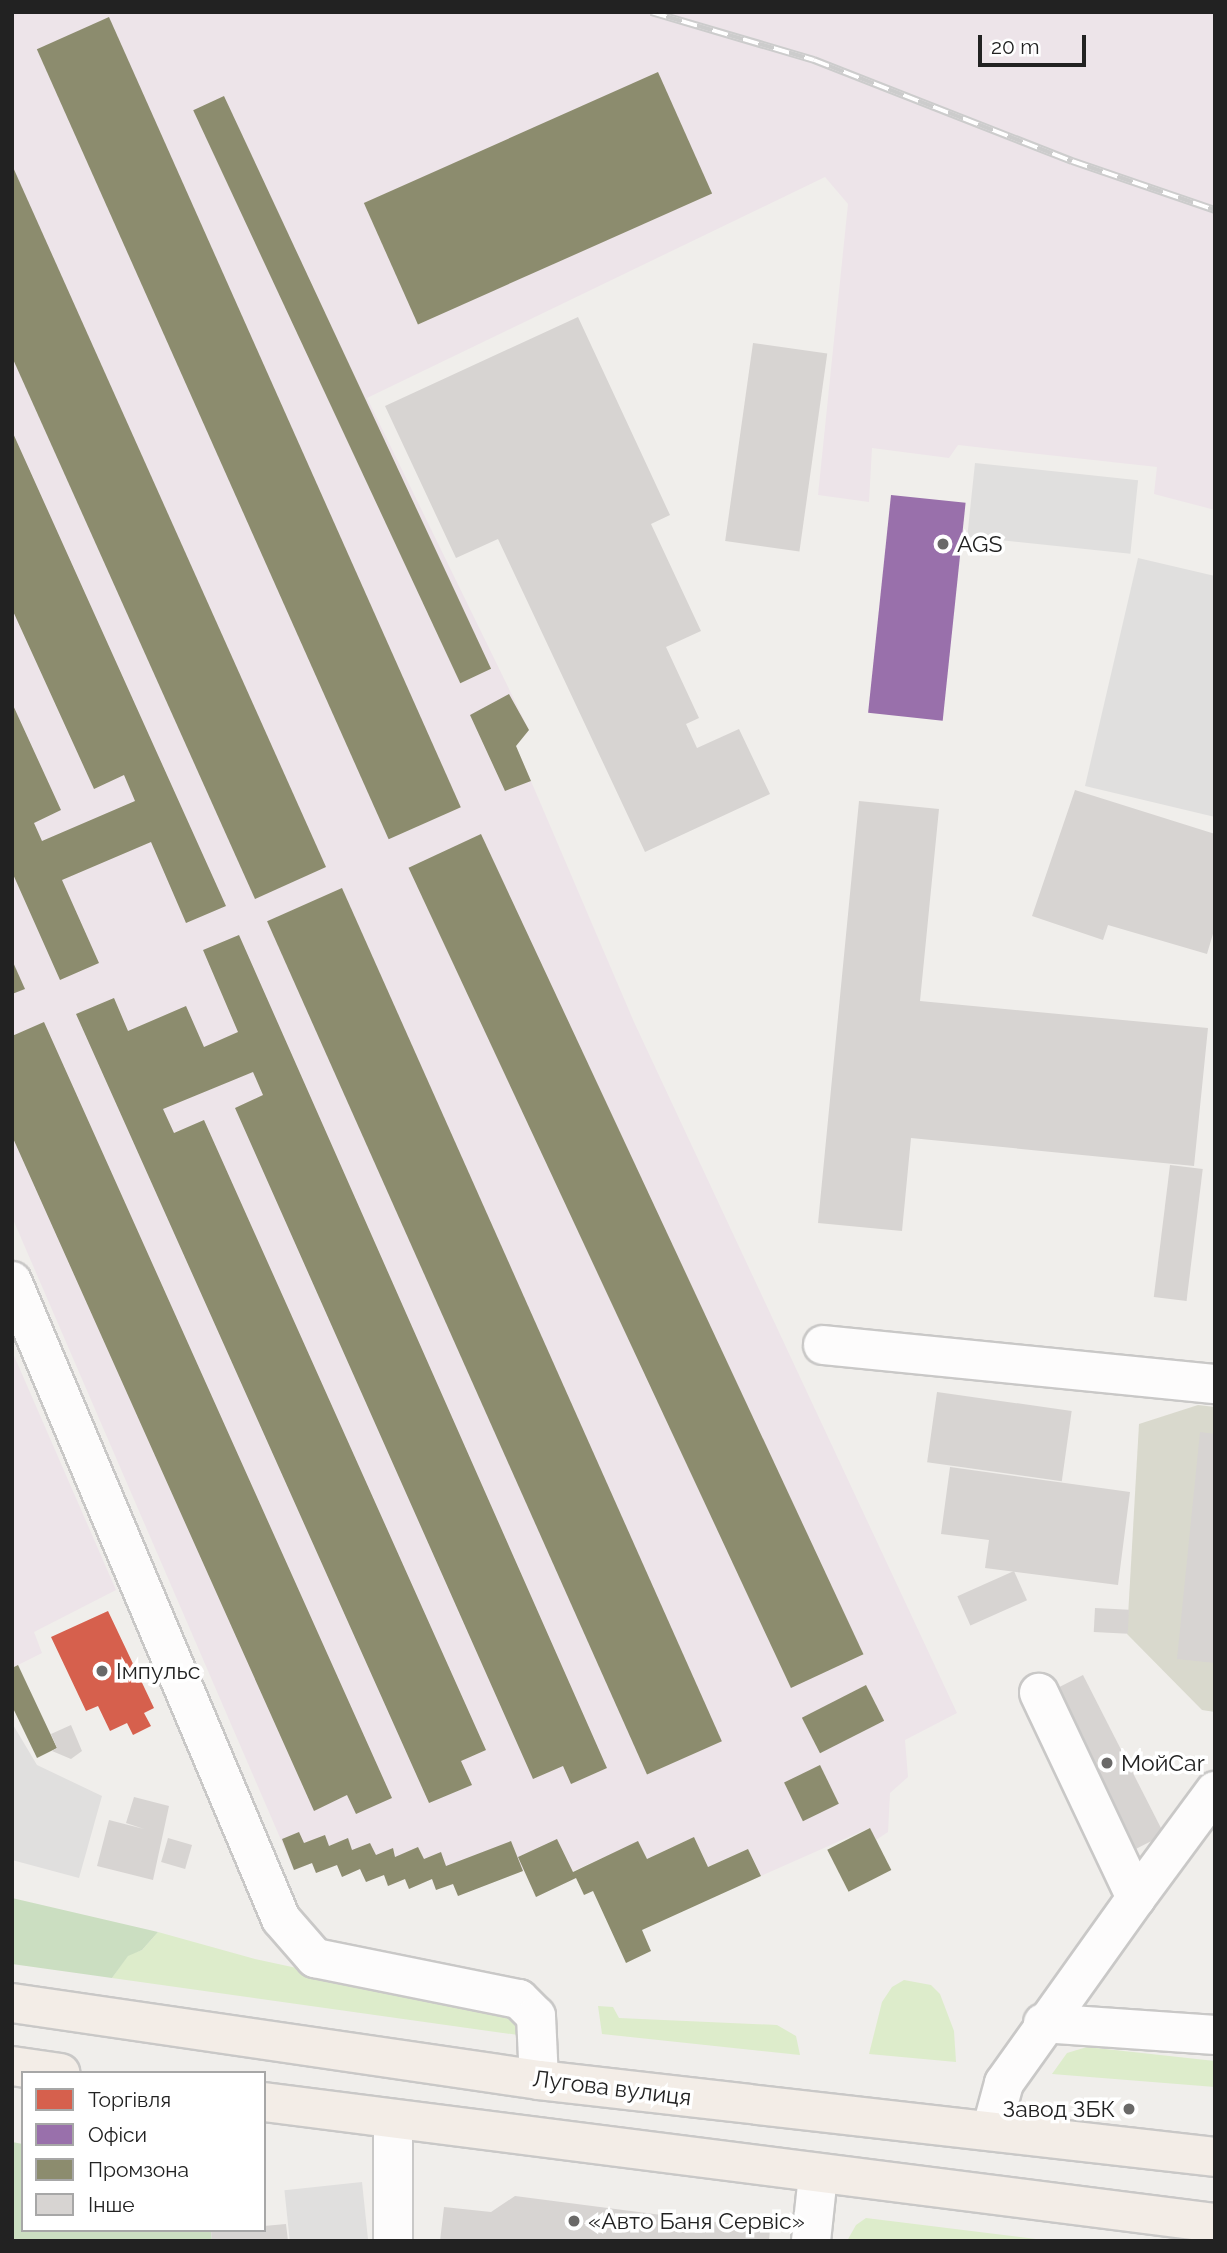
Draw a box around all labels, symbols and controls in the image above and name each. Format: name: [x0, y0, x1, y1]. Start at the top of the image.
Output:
scale bar: [982, 21, 1090, 65]
text: 20 m: [991, 34, 1039, 59]
place label: AGS: [957, 530, 1002, 558]
marker: AGS: [935, 536, 951, 552]
place label: Імпульс: [116, 1657, 200, 1685]
marker: Імпульс: [94, 1663, 110, 1679]
place label: МойCar: [1121, 1749, 1205, 1777]
marker: МойCar: [1099, 1755, 1115, 1771]
street label: Лугова вулиця: [531, 2065, 693, 2111]
legend: [21, 2071, 266, 2232]
text: Торгівля: [88, 2087, 171, 2112]
place label: Завод ЗБК: [1003, 2095, 1115, 2123]
marker: Завод ЗБК: [1121, 2101, 1137, 2117]
text: Офіси: [88, 2122, 147, 2147]
text: Промзона: [88, 2157, 189, 2182]
text: Інше: [88, 2192, 135, 2217]
place label: «Авто Баня Сервіс»: [588, 2207, 805, 2235]
marker: «Авто Баня Сервіс»: [566, 2213, 582, 2229]

